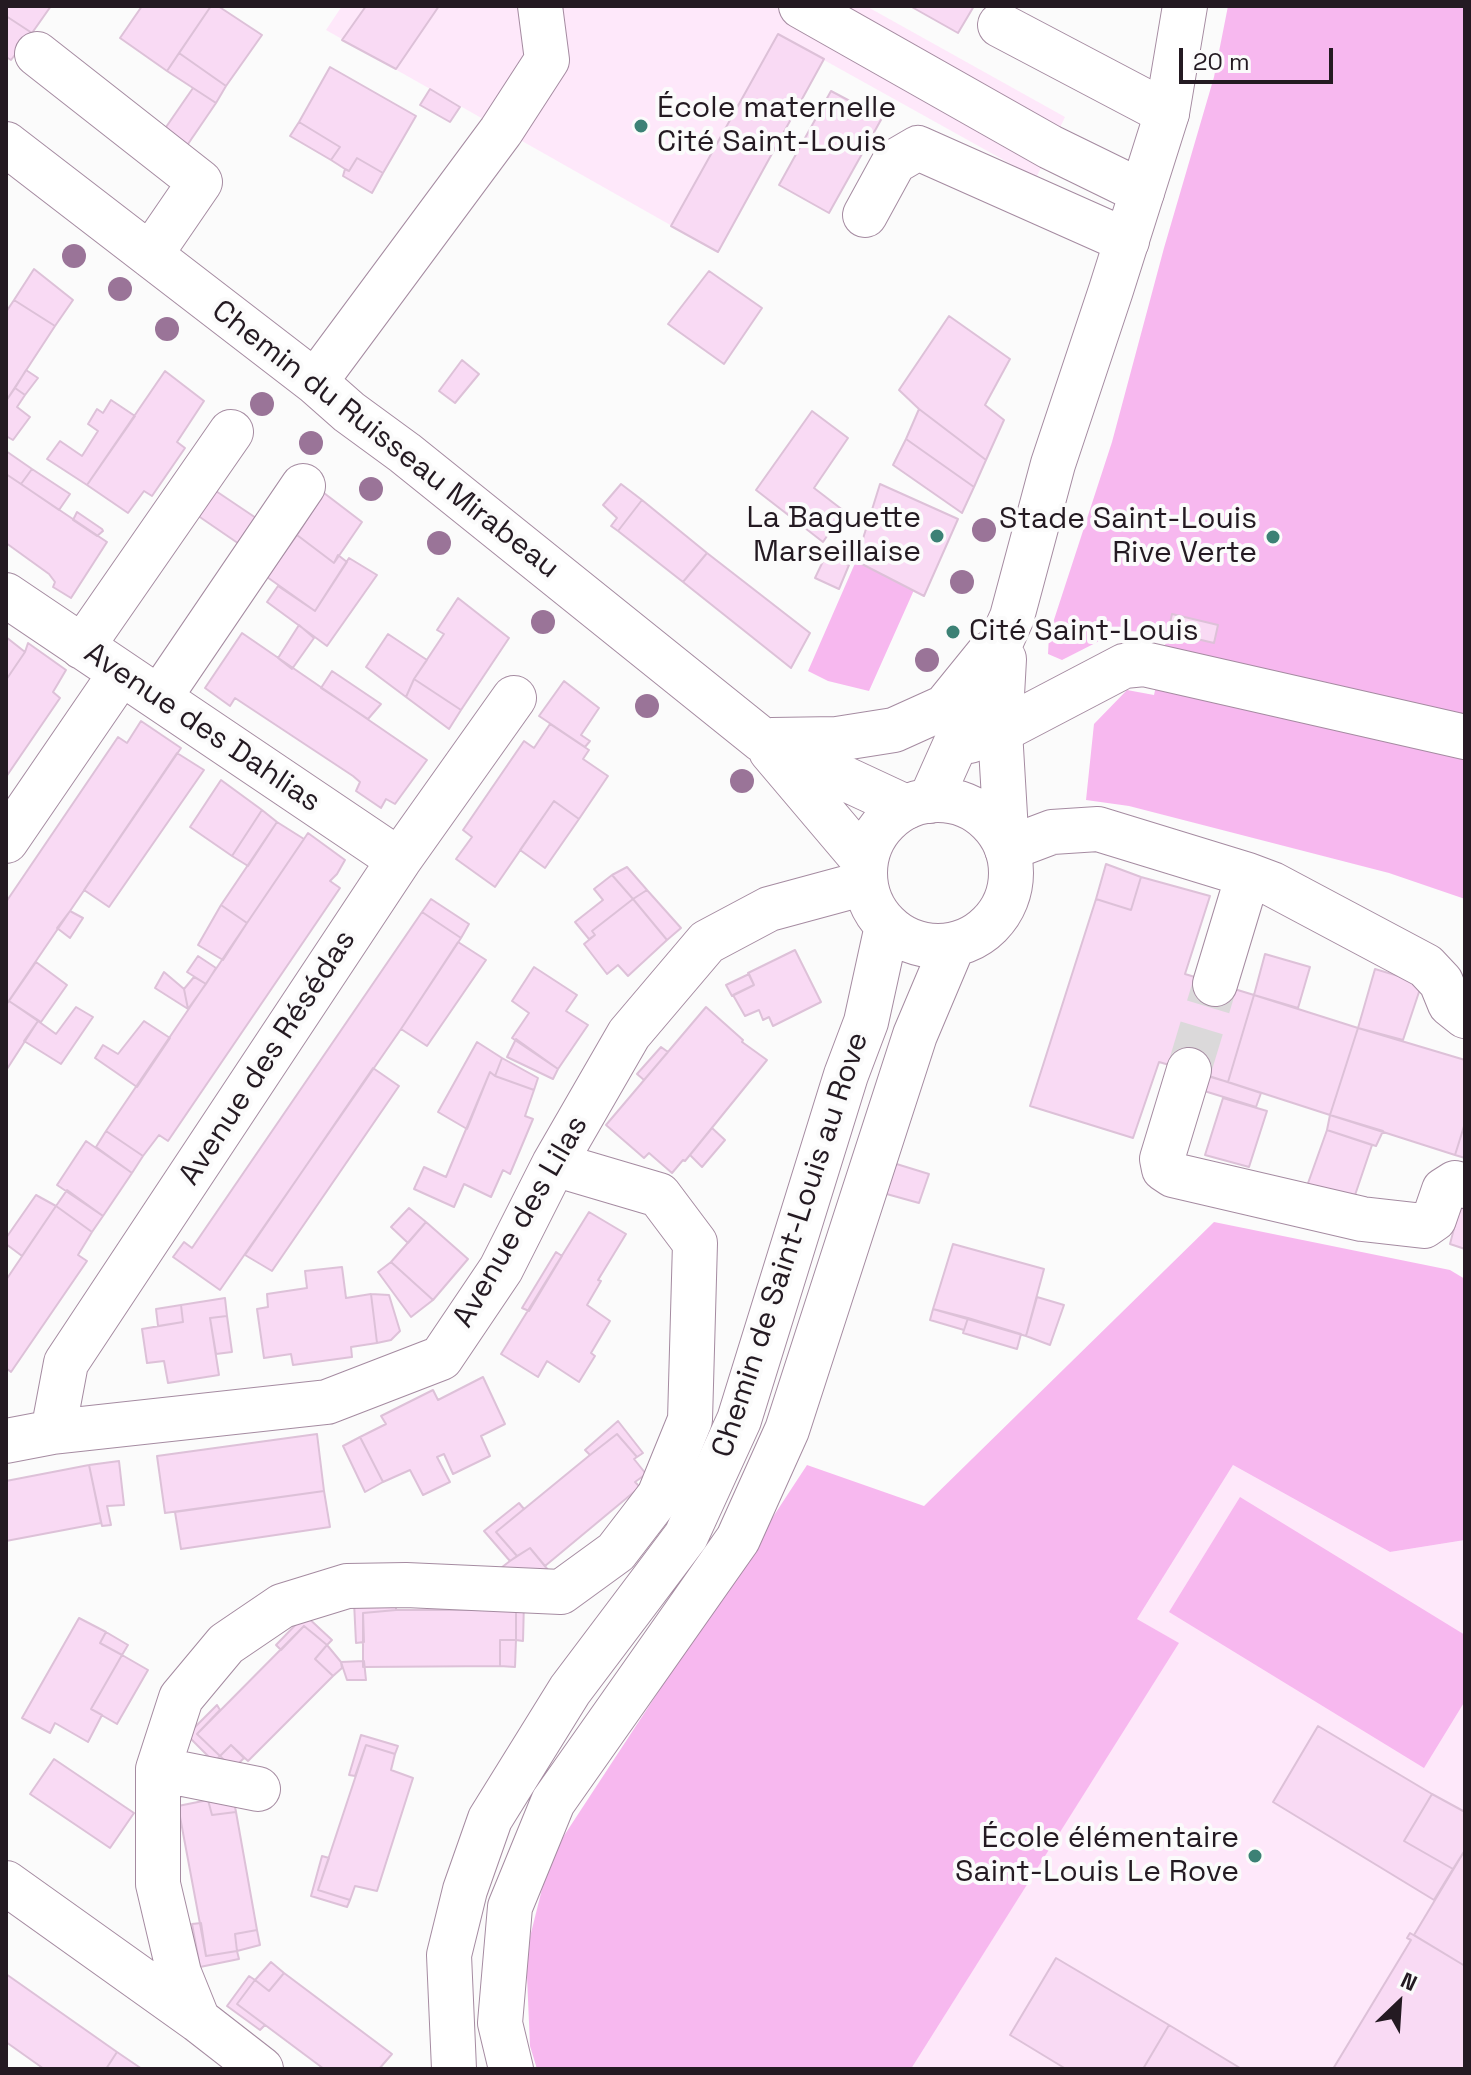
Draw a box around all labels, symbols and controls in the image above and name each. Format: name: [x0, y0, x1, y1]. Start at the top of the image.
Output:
scale bar: [1183, 32, 1337, 82]
text: 20 m: [1193, 46, 1250, 77]
place label: École maternelle Cité Saint-Louis: [657, 91, 896, 162]
marker: École maternelle Cité Saint-Louis: [632, 117, 650, 135]
street label: Chemin du Ruisseau Mirabeau: [204, 293, 566, 587]
place label: La Baguette Marseillaise: [746, 501, 921, 572]
place label: Stade Saint-Louis Rive Verte: [999, 502, 1257, 572]
marker: La Baguette Marseillaise: [928, 527, 946, 545]
marker: Stade Saint-Louis Rive Verte: [1264, 528, 1282, 546]
place label: Cité Saint-Louis: [969, 614, 1199, 650]
marker: Cité Saint-Louis: [944, 623, 962, 641]
street label: Avenue des Dahlias: [77, 636, 327, 820]
street label: Avenue des Résédas: [172, 924, 364, 1192]
street label: Chemin de Saint-Louis au Rove: [705, 1028, 877, 1462]
street label: Avenue des Lilas: [446, 1110, 596, 1334]
place label: École élémentaire Saint-Louis Le Rove: [955, 1821, 1239, 1892]
marker: École élémentaire Saint-Louis Le Rove: [1246, 1847, 1264, 1865]
north arrow: [1359, 1963, 1439, 2043]
text: N: [1397, 1965, 1422, 1997]

